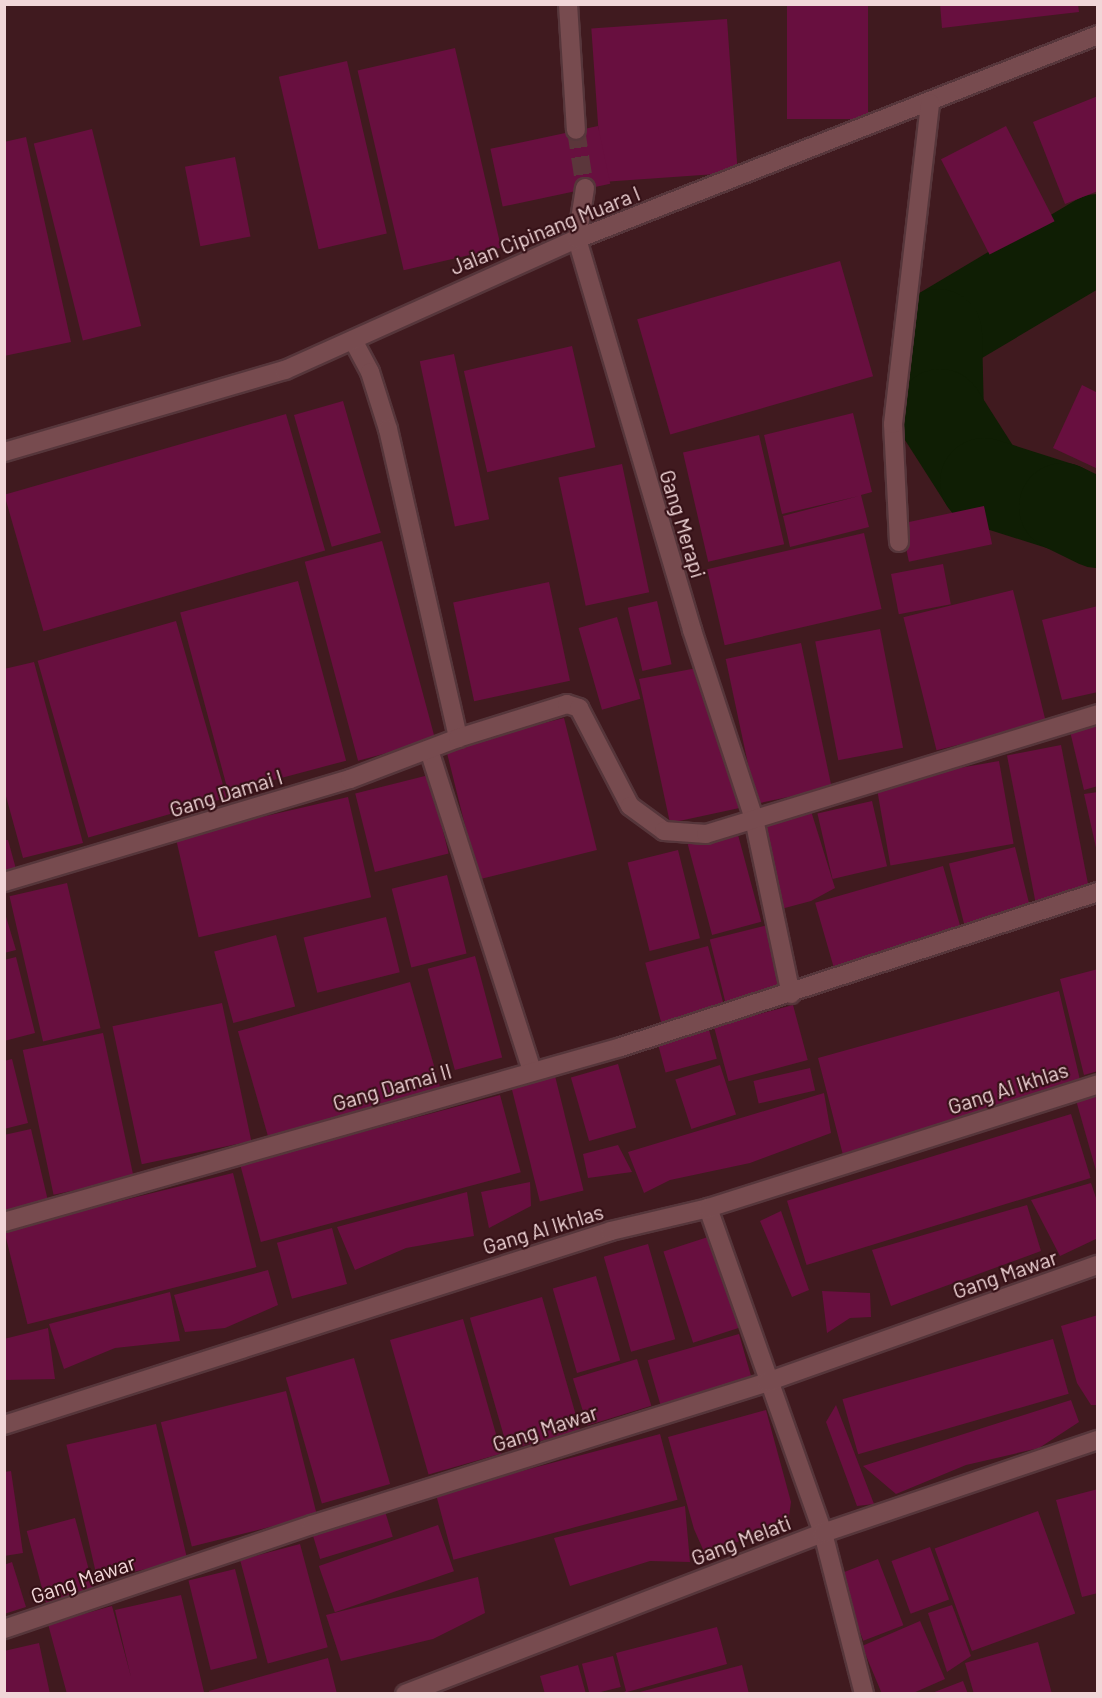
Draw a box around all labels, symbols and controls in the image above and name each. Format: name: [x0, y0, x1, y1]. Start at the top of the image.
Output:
street label: Jalan Cipinang Muara I: [446, 180, 644, 280]
street label: Gang Merapi: [655, 467, 711, 581]
street label: Gang Damai I: [166, 764, 286, 822]
street label: Gang Al Ikhlas: [945, 1057, 1071, 1119]
street label: Gang Damai II: [330, 1058, 454, 1116]
street label: Gang Al Ikhlas: [480, 1199, 606, 1259]
street label: Gang Mawar: [949, 1244, 1061, 1304]
street label: Gang Mawar: [489, 1399, 601, 1457]
street label: Gang Melati: [688, 1509, 794, 1571]
street label: Gang Mawar: [27, 1549, 139, 1609]

